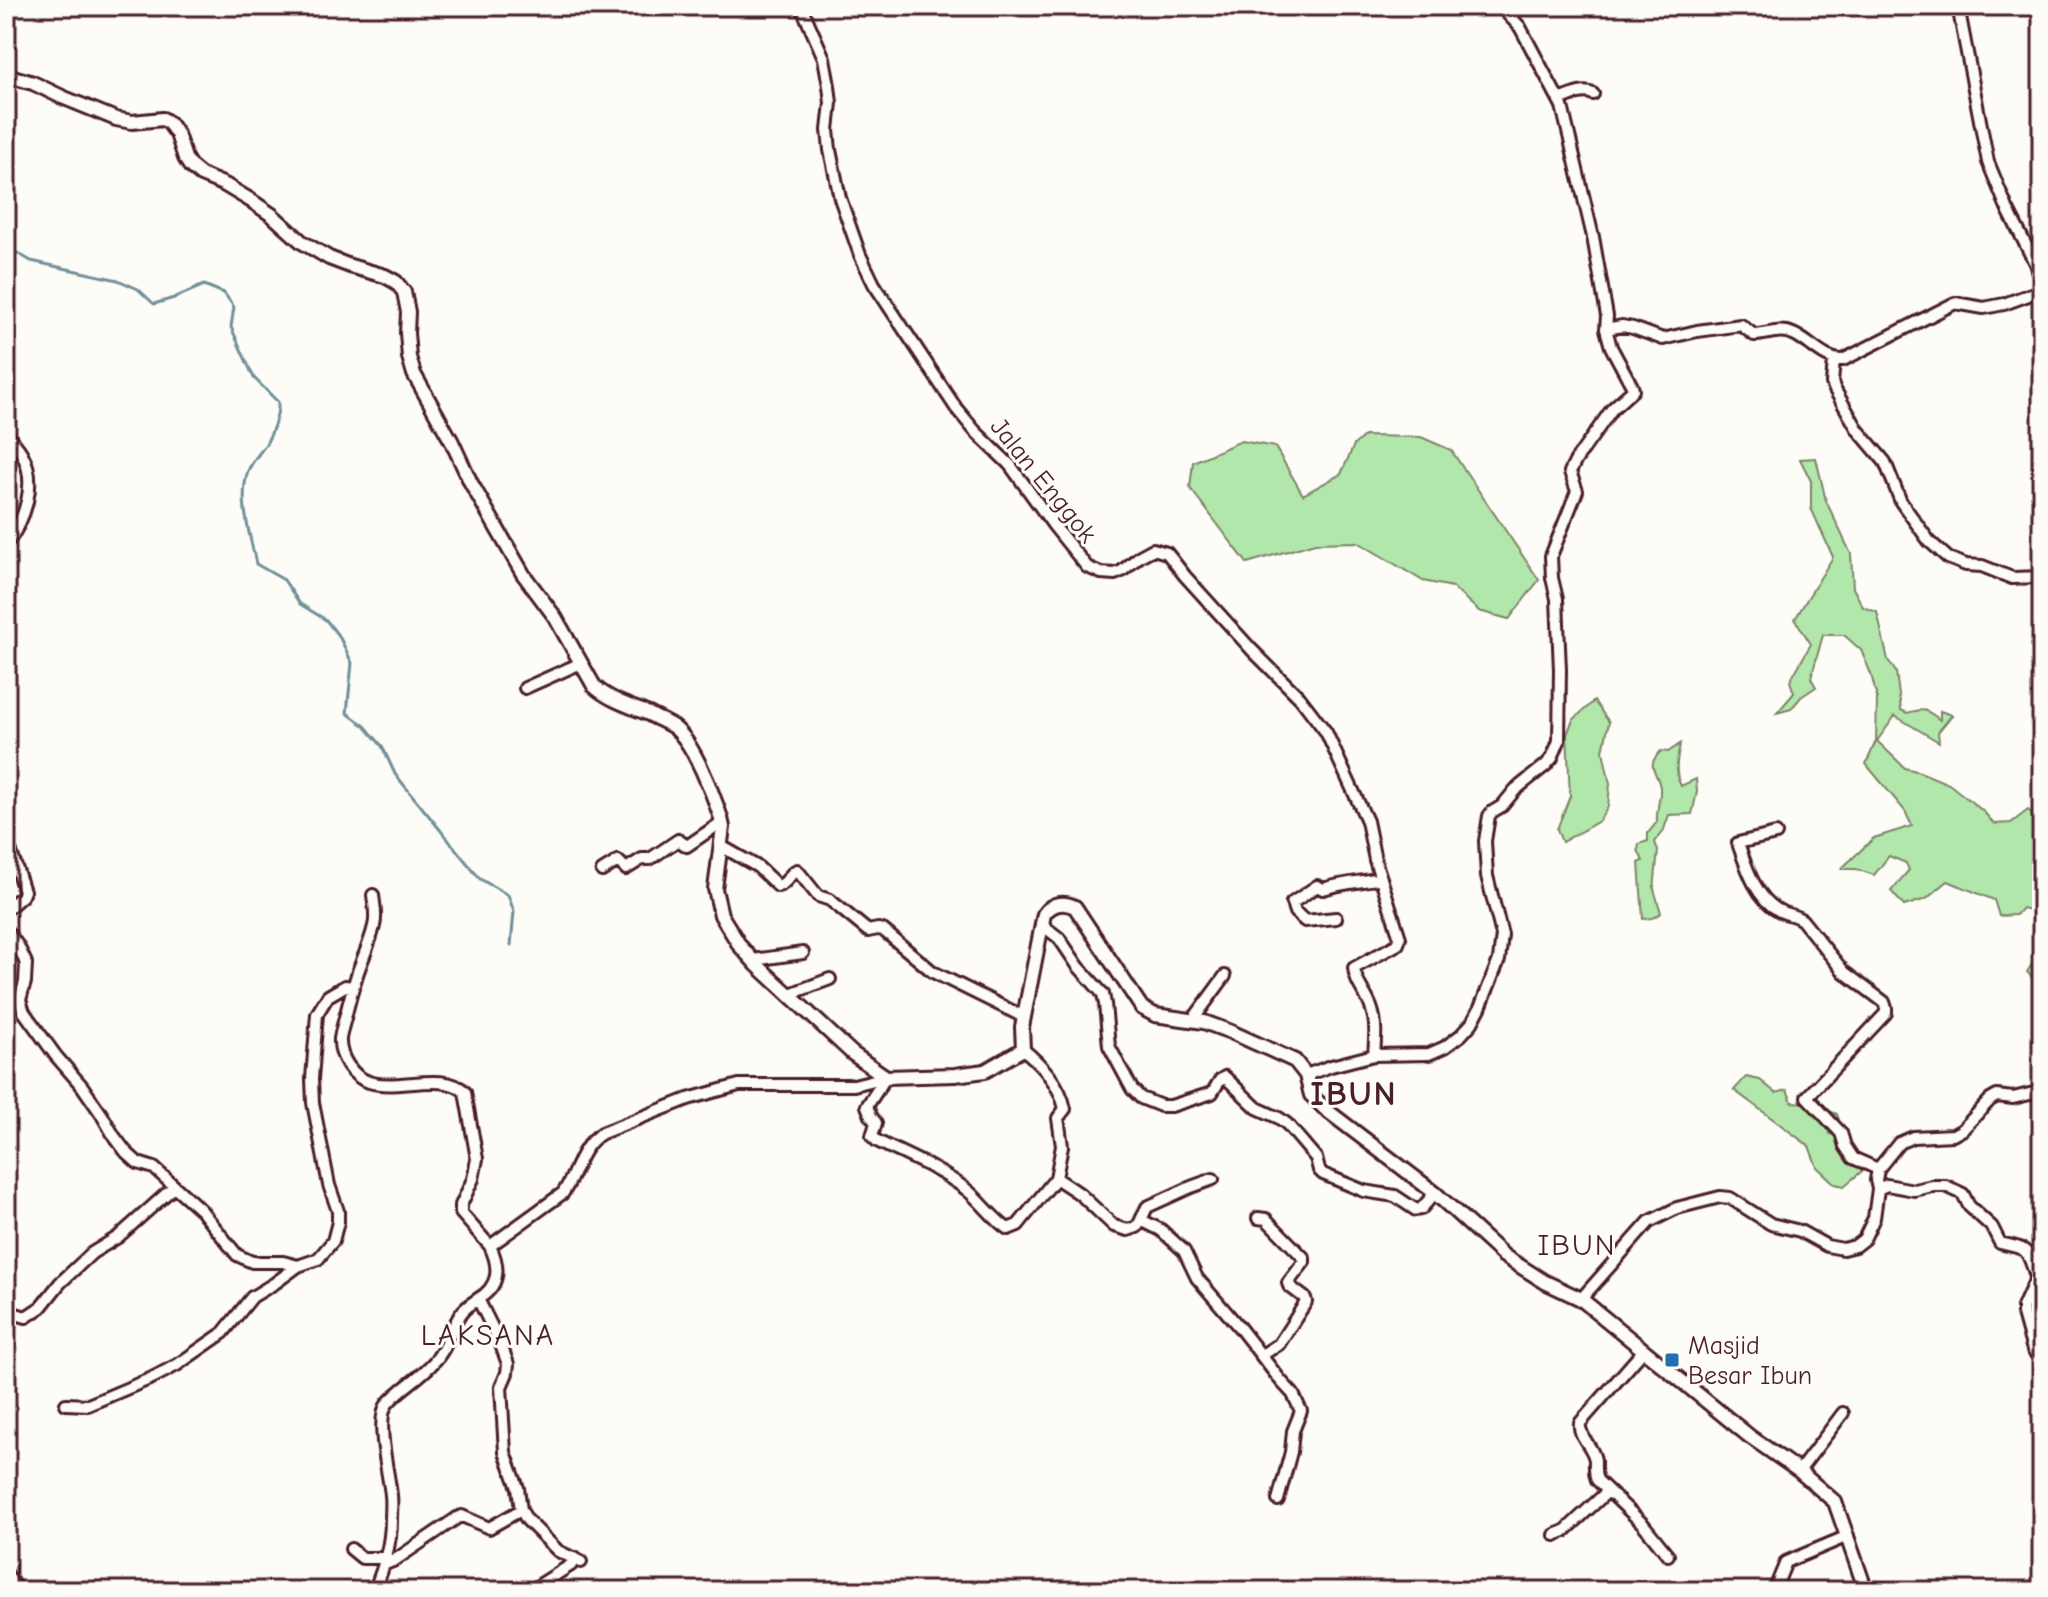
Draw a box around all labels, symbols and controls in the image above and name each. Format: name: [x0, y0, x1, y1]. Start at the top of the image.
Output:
street label: Jalan Enggok: [984, 412, 1103, 549]
district label: IBUN: [1310, 1074, 1398, 1114]
district label: IBUN: [1538, 1228, 1616, 1263]
district label: LAKSANA: [421, 1318, 555, 1353]
place label: Masjid Besar Ibun: [1688, 1331, 1812, 1391]
marker: Masjid Besar Ibun: [1663, 1351, 1681, 1369]

